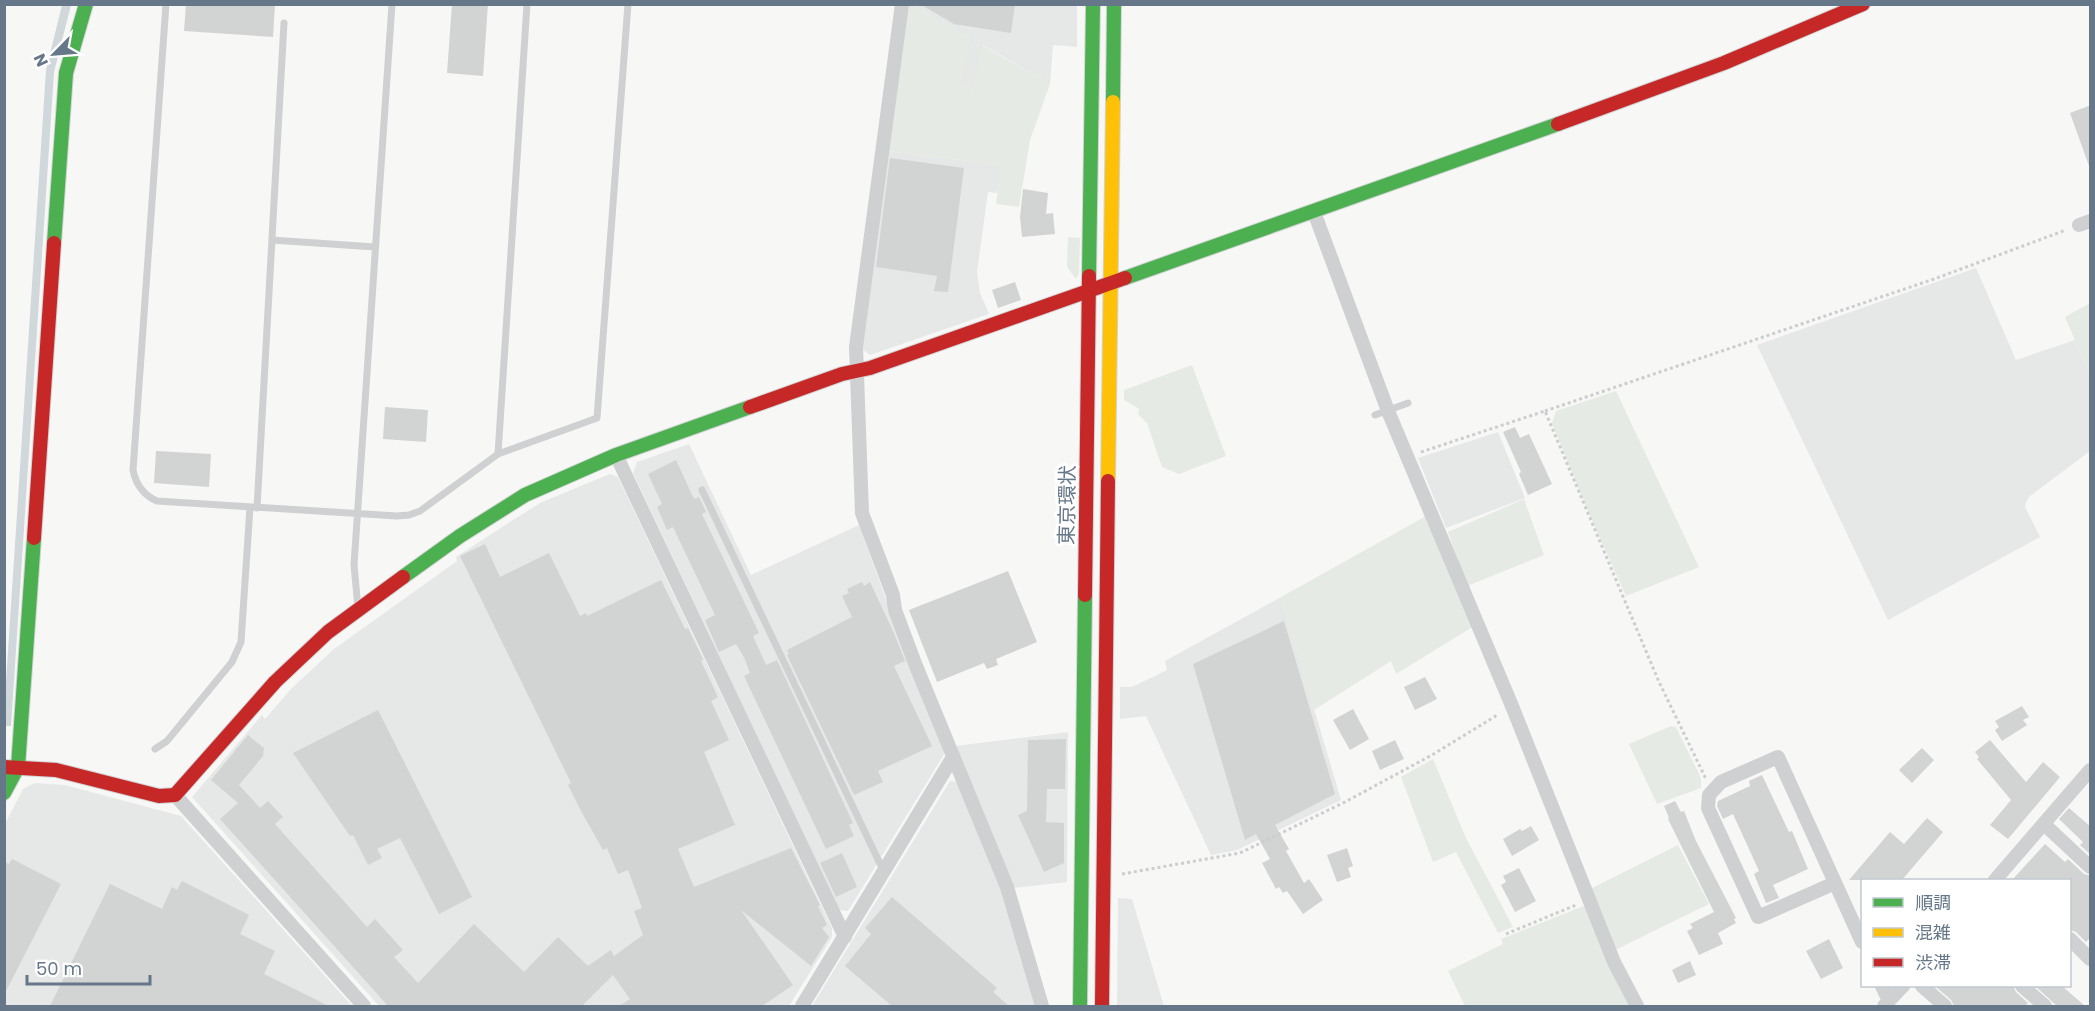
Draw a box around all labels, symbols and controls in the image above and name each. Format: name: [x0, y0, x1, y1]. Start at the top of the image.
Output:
north arrow: [24, 24, 84, 84]
text: N: [28, 50, 54, 70]
street label: 東京環状: [1052, 465, 1082, 545]
legend: [1861, 879, 2071, 987]
text: 順調: [1915, 890, 1951, 915]
text: 混雑: [1915, 920, 1951, 945]
scale bar: [27, 948, 150, 986]
text: 渋滞: [1915, 950, 1951, 975]
text: 50 m: [36, 956, 82, 981]

